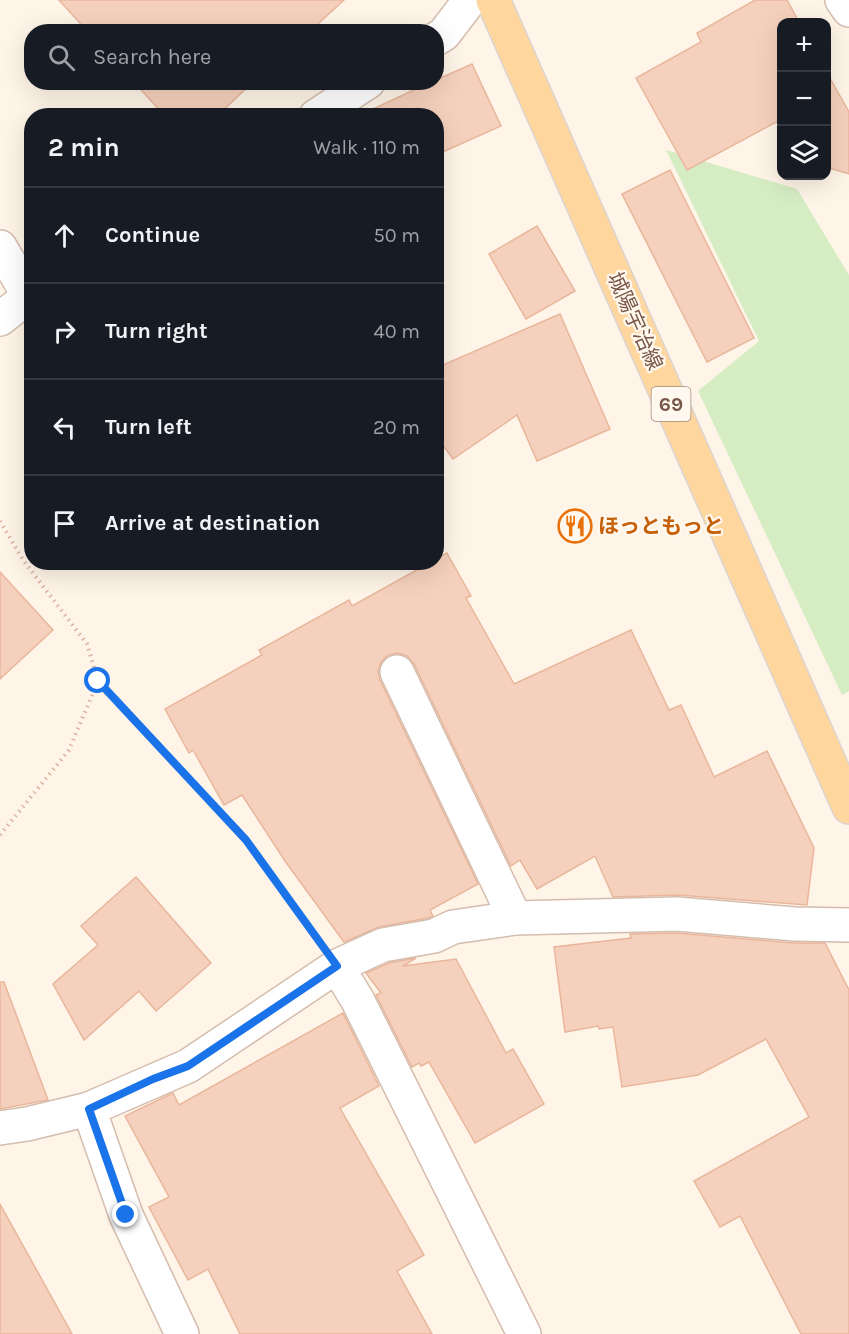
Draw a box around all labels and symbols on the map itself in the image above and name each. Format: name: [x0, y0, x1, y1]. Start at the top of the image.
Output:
street label: 城陽宇治線: [603, 268, 667, 374]
road number: 69: [652, 387, 690, 421]
restaurant icon: ほっともっと: [557, 508, 593, 544]
place label: ほっともっと: [598, 514, 724, 538]
route start: [84, 667, 110, 693]
route end: [112, 1201, 138, 1227]

